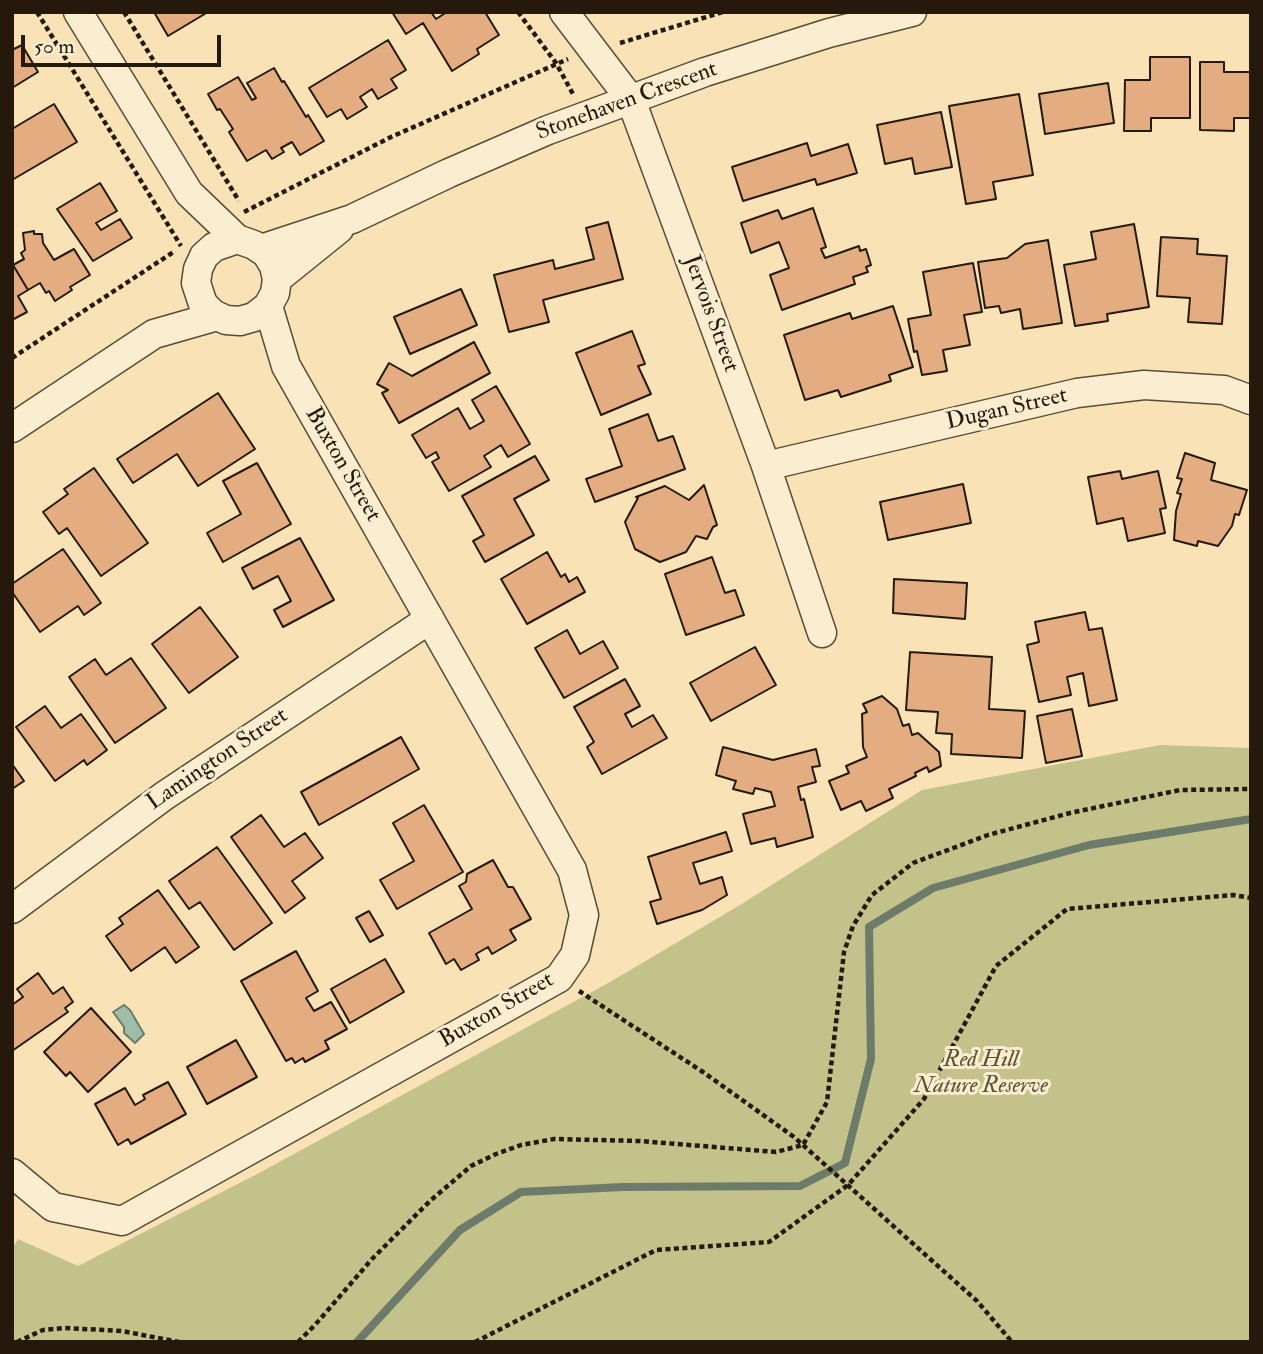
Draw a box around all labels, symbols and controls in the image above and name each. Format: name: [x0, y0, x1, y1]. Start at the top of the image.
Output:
scale bar: [24, 21, 224, 65]
text: 50 m: [34, 33, 75, 60]
street label: Stonehaven Crescent: [533, 56, 721, 148]
street label: Jervois Street: [676, 252, 744, 376]
street label: Dugan Street: [944, 383, 1070, 437]
street label: Buxton Street: [298, 403, 386, 527]
street label: Lamington Street: [142, 703, 294, 817]
street label: Buxton Street: [435, 967, 559, 1055]
park label: Red Hill Nature Reserve: [914, 1047, 1048, 1101]

